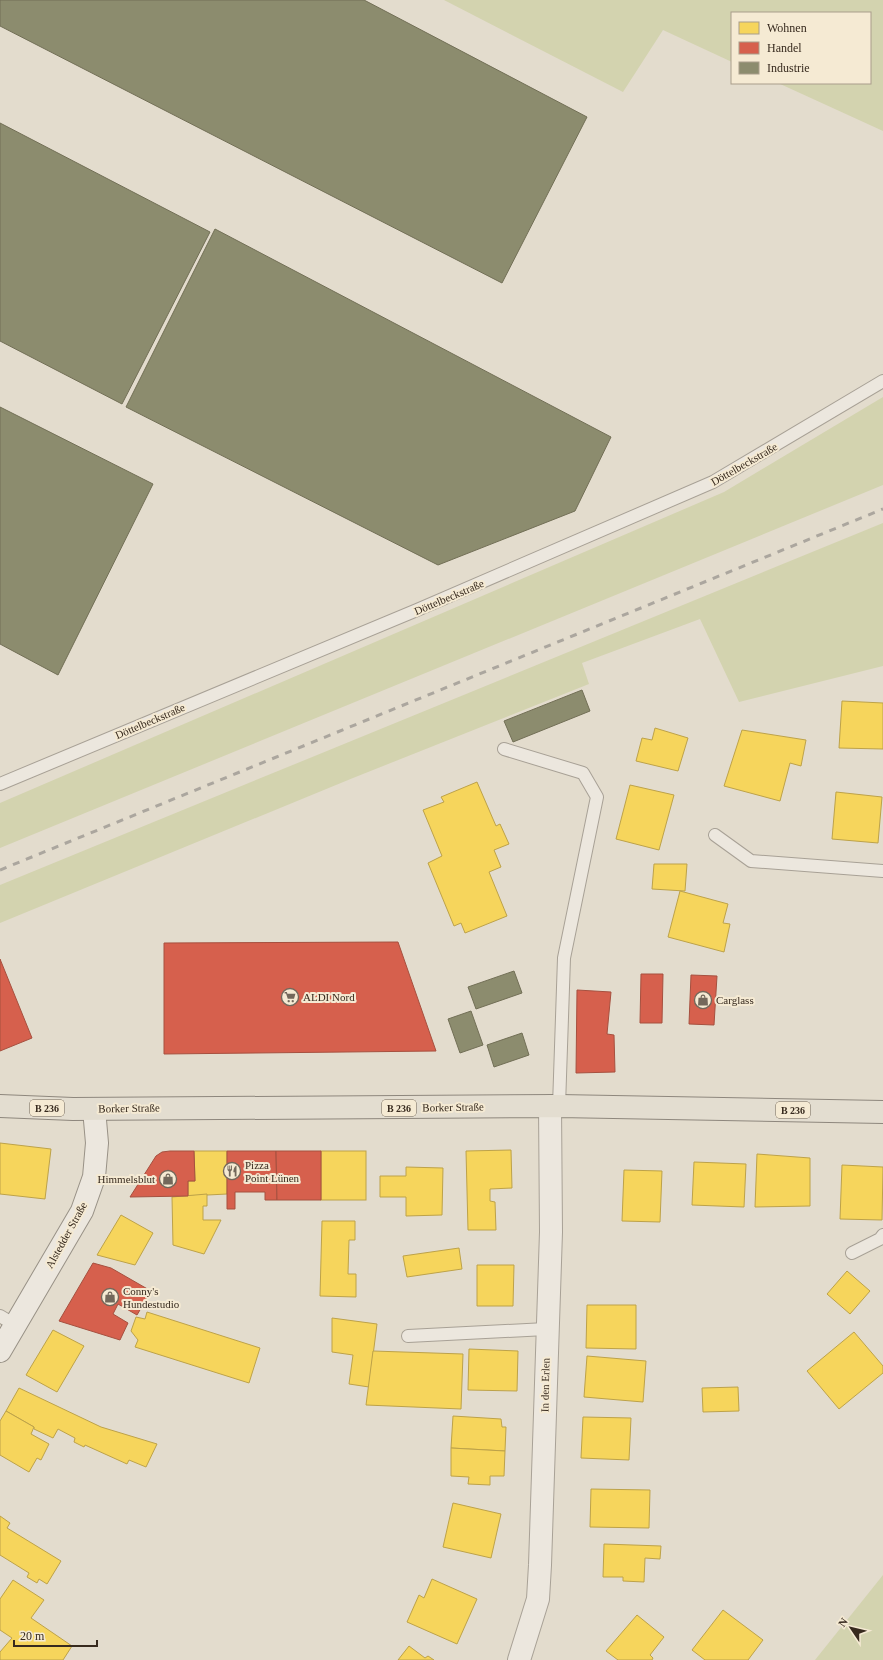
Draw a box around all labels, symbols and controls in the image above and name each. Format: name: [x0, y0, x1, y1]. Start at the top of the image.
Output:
legend: [731, 12, 871, 84]
text: Wohnen: [767, 21, 807, 35]
text: Handel: [767, 41, 802, 55]
text: Industrie: [767, 61, 810, 75]
street label: Döttelbeckstraße: [709, 440, 779, 488]
street label: Döttelbeckstraße: [412, 577, 486, 617]
street label: Döttelbeckstraße: [113, 701, 187, 741]
supermarket icon: ALDI Nord: [280, 987, 300, 1007]
shop icon: Carglass: [693, 990, 713, 1010]
place label: ALDI Nord: [303, 991, 355, 1003]
place label: Carglass: [716, 994, 754, 1006]
road number: B 236: [30, 1100, 64, 1116]
road number: B 236: [382, 1100, 416, 1116]
street label: Borker Straße: [422, 1100, 484, 1114]
street label: Borker Straße: [98, 1101, 160, 1115]
road number: B 236: [776, 1102, 810, 1118]
place label: Pizza Point Lünen: [245, 1159, 300, 1184]
restaurant icon: Pizza Point Lünen: [222, 1161, 242, 1181]
shop icon: Himmelsblut: [158, 1169, 178, 1189]
place label: Himmelsblut: [98, 1173, 155, 1185]
street label: Alstedder Straße: [43, 1200, 89, 1270]
place label: Conny's Hundestudio: [123, 1285, 180, 1310]
shop icon: Conny's Hundestudio: [100, 1287, 120, 1307]
street label: In den Erlen: [539, 1357, 551, 1412]
north arrow: [831, 1608, 871, 1648]
text: N: [836, 1616, 850, 1629]
scale bar: [14, 1622, 97, 1648]
text: 20 m: [20, 1629, 45, 1643]

